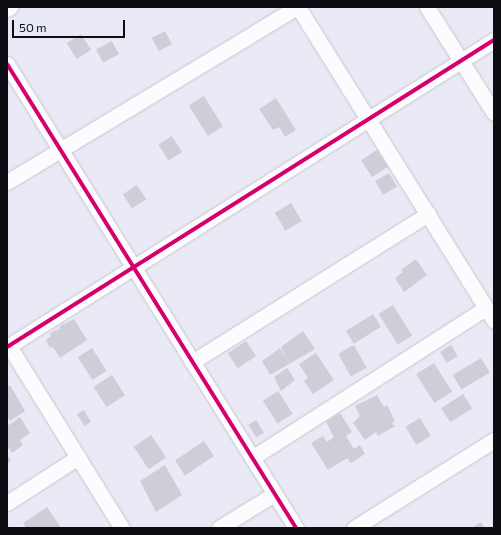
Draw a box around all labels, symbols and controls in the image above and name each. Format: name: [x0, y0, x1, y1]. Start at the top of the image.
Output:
scale bar: [14, 12, 127, 38]
text: 50 m: [19, 20, 47, 34]

